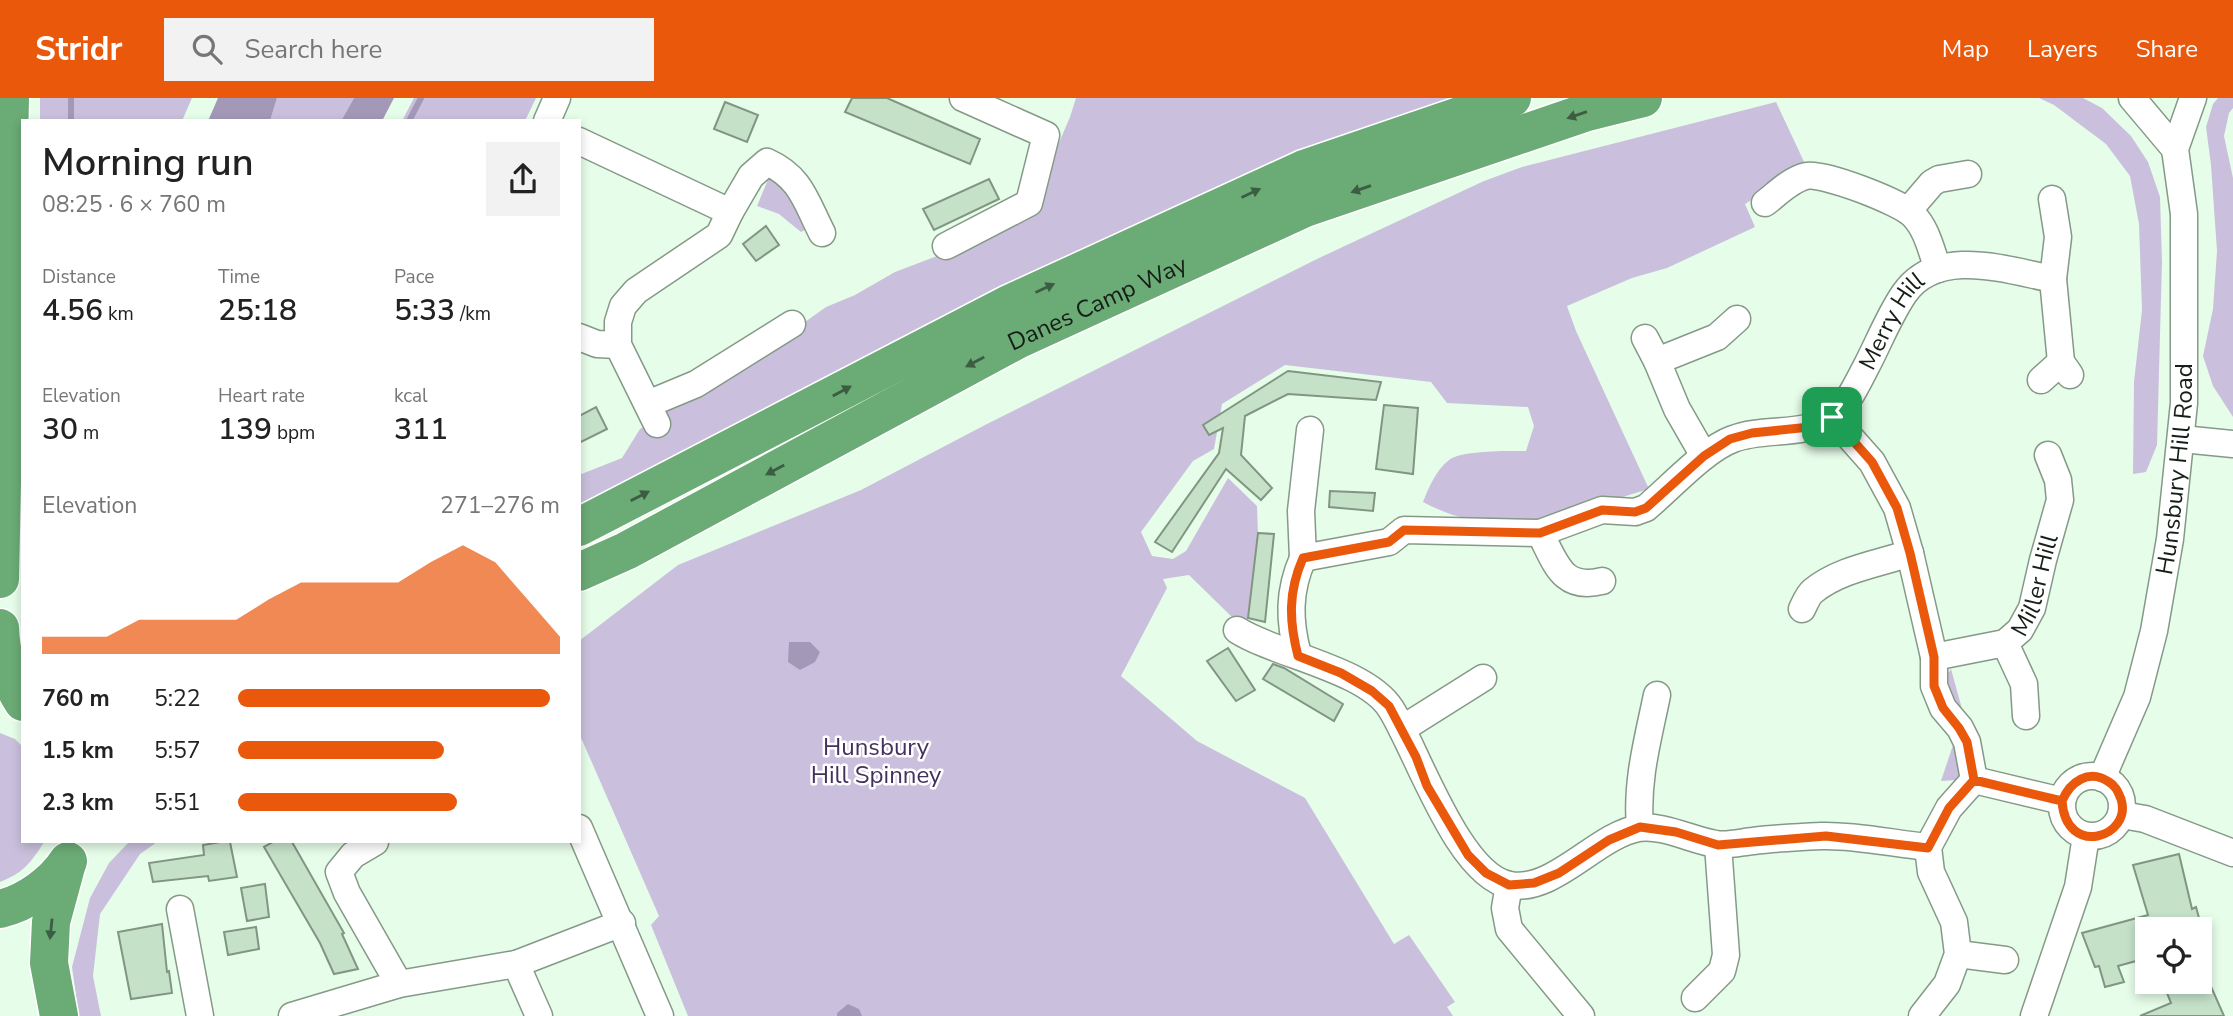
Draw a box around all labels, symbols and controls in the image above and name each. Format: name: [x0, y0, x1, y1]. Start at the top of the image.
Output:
search box: [164, 18, 654, 81]
text: Stridr: [35, 27, 122, 72]
icon: search: [188, 30, 226, 68]
text: Search here: [244, 32, 382, 67]
text: Map: [1942, 33, 1989, 65]
text: Layers: [2027, 33, 2098, 65]
text: Share: [2136, 33, 2198, 65]
one-way arrow: [1566, 110, 1587, 121]
text: Morning run: [42, 137, 254, 188]
button: share: [486, 142, 560, 216]
one-way arrow: [1351, 184, 1372, 195]
one-way arrow: [1241, 187, 1261, 199]
text: 08:25 · 6 × 760 m: [42, 189, 226, 220]
street label: Danes Camp Way: [1002, 248, 1193, 358]
text: Distance: [42, 264, 116, 290]
text: Time: [218, 264, 260, 290]
text: Pace: [394, 264, 434, 290]
street label: Merry Hill: [1851, 264, 1931, 375]
one-way arrow: [1034, 282, 1055, 293]
text: 4.56: [42, 290, 103, 331]
text: 25:18: [218, 290, 297, 331]
text: 5:33: [394, 290, 455, 331]
text: km: [103, 301, 134, 327]
text: /km: [455, 301, 491, 327]
one-way arrow: [966, 356, 985, 368]
street label: Hunsbury Hill Road: [2148, 363, 2200, 577]
text: Elevation: [42, 383, 121, 409]
text: Heart rate: [218, 383, 305, 409]
text: kcal: [394, 383, 428, 409]
one-way arrow: [832, 386, 852, 397]
pin: [1802, 387, 1862, 447]
icon: arrive: [1813, 398, 1851, 436]
text: 30: [42, 409, 78, 450]
text: 139: [218, 409, 272, 450]
text: 311: [394, 409, 448, 450]
text: m: [78, 420, 99, 446]
text: bpm: [272, 420, 315, 446]
one-way arrow: [765, 464, 785, 476]
text: Elevation: [42, 490, 137, 521]
text: 271–276 m: [440, 490, 560, 521]
one-way arrow: [630, 491, 650, 502]
street label: Miller Hill: [2004, 530, 2066, 642]
text: 760 m: [42, 683, 110, 714]
text: 5:22: [154, 683, 201, 714]
park label: Hunsbury Hill Spinney: [811, 731, 942, 791]
text: 1.5 km: [42, 735, 114, 766]
text: 5:57: [154, 735, 201, 766]
text: 2.3 km: [42, 787, 114, 818]
text: 5:51: [154, 787, 201, 818]
map controls: [2135, 917, 2212, 994]
button: locate: [2135, 917, 2212, 994]
one-way arrow: [45, 918, 56, 940]

